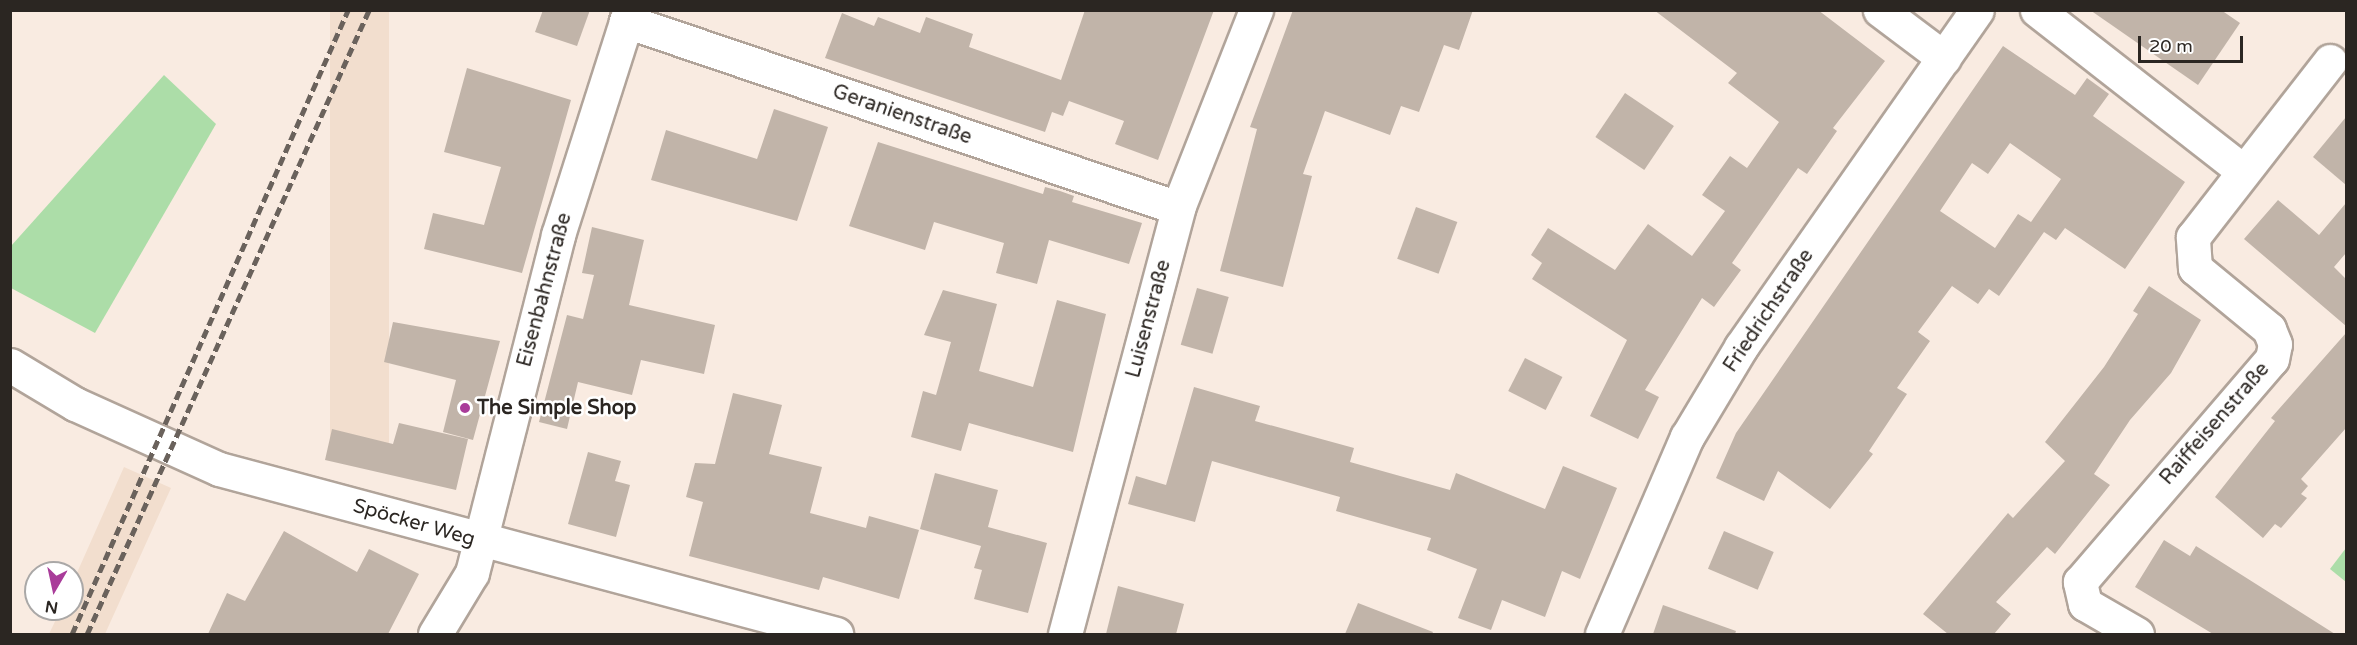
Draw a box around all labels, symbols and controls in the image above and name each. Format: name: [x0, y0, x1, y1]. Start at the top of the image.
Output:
scale bar: [2141, 24, 2246, 62]
text: 20 m: [2149, 35, 2193, 57]
street label: Geranienstraße: [829, 80, 975, 150]
street label: Eisenbahnstraße: [513, 210, 577, 370]
street label: Friedrichstraße: [1719, 245, 1819, 377]
street label: Luisenstraße: [1122, 257, 1176, 381]
street label: Raiffeisenstraße: [2155, 358, 2275, 490]
place label: The Simple Shop: [477, 396, 636, 420]
marker: The Simple Shop: [458, 401, 472, 415]
street label: Spöcker Weg: [350, 494, 478, 552]
north arrow: [24, 561, 84, 621]
text: N: [44, 596, 59, 618]

